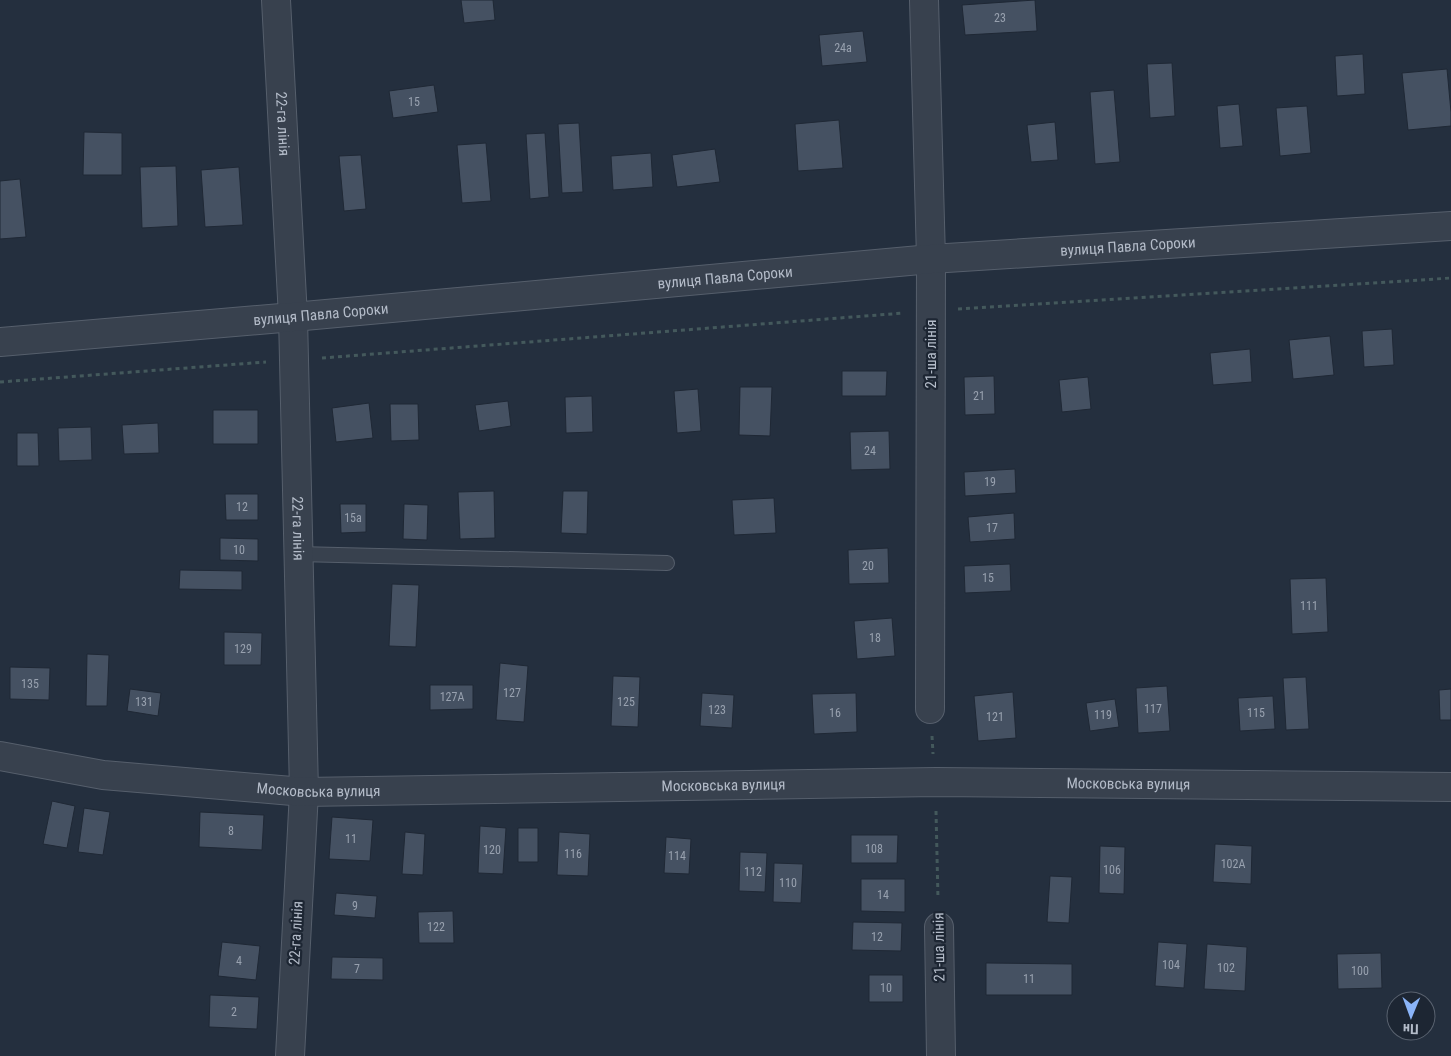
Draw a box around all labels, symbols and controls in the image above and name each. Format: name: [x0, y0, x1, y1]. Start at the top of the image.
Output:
house number: 23: [994, 11, 1006, 25]
house number: 24а: [834, 41, 852, 55]
street label: 22-га лінія: [272, 91, 293, 156]
house number: 15: [408, 95, 420, 109]
street label: вулиця Павла Сороки: [1060, 233, 1196, 260]
street label: вулиця Павла Сороки: [657, 263, 793, 293]
street label: вулиця Павла Сороки: [253, 299, 389, 329]
street label: 21-ша лінія: [922, 319, 940, 389]
house number: 21: [973, 389, 985, 403]
house number: 24: [864, 444, 876, 458]
house number: 19: [984, 475, 996, 489]
street label: 22-га лінія: [288, 496, 308, 561]
house number: 12: [236, 500, 248, 514]
house number: 15а: [344, 511, 362, 525]
house number: 17: [986, 521, 998, 535]
house number: 10: [233, 543, 245, 557]
house number: 20: [862, 559, 874, 573]
house number: 15: [982, 571, 994, 585]
house number: 111: [1300, 599, 1318, 613]
house number: 18: [869, 631, 881, 645]
house number: 129: [234, 642, 252, 656]
house number: 135: [21, 677, 39, 691]
house number: 127: [503, 686, 521, 700]
house number: 127А: [440, 690, 464, 704]
house number: 131: [135, 695, 153, 709]
house number: 125: [617, 695, 635, 709]
house number: 117: [1144, 702, 1162, 716]
house number: 123: [708, 703, 726, 717]
house number: 16: [829, 706, 841, 720]
house number: 115: [1247, 706, 1265, 720]
house number: 119: [1094, 708, 1112, 722]
house number: 121: [986, 710, 1004, 724]
street label: Московська вулиця: [1066, 774, 1190, 793]
street label: Московська вулиця: [661, 775, 786, 795]
street label: Московська вулиця: [256, 779, 381, 801]
house number: 8: [228, 824, 234, 838]
house number: 11: [345, 832, 357, 846]
house number: 108: [865, 842, 883, 856]
house number: 120: [483, 843, 501, 857]
house number: 116: [564, 847, 582, 861]
house number: 114: [668, 849, 686, 863]
house number: 102А: [1221, 857, 1245, 871]
house number: 106: [1103, 863, 1121, 877]
house number: 112: [744, 865, 762, 879]
house number: 110: [779, 876, 797, 890]
house number: 14: [877, 888, 889, 902]
house number: 9: [352, 899, 358, 913]
street label: 22-га лінія: [285, 901, 307, 965]
street label: 21-ша лінія: [929, 912, 949, 982]
house number: 122: [427, 920, 445, 934]
house number: 12: [871, 930, 883, 944]
house number: 4: [236, 954, 242, 968]
house number: 104: [1162, 958, 1180, 972]
house number: 102: [1217, 961, 1235, 975]
house number: 7: [354, 962, 360, 976]
house number: 100: [1351, 964, 1369, 978]
house number: 11: [1023, 972, 1035, 986]
house number: 10: [880, 981, 892, 995]
north arrow: [1386, 991, 1436, 1041]
house number: 2: [231, 1005, 237, 1019]
text: Пн: [1403, 1021, 1419, 1037]

